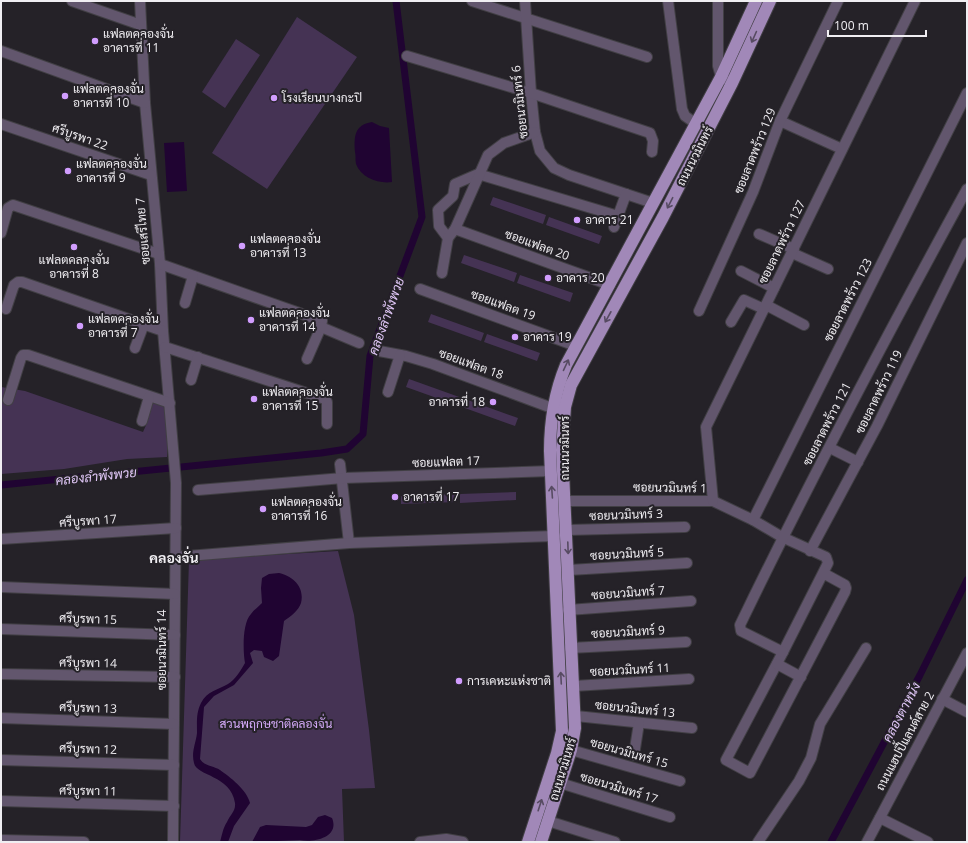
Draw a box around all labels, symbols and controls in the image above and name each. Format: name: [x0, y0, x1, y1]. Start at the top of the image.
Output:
scale bar: [828, 12, 926, 38]
text: 100 m: [834, 17, 869, 34]
place label: แฟลตคลองจั่น อาคารที่ 11: [103, 23, 174, 56]
one-way arrow: [750, 30, 757, 42]
marker: แฟลตคลองจั่น อาคารที่ 11: [90, 36, 100, 46]
street label: ซอยนวมินทร์ 6: [507, 64, 532, 140]
place label: แฟลตคลองจั่น อาคารที่ 10: [73, 78, 144, 111]
place label: โรงเรียนบางกะปิ: [281, 89, 362, 106]
marker: แฟลตคลองจั่น อาคารที่ 10: [60, 91, 70, 101]
marker: โรงเรียนบางกะปิ: [269, 93, 279, 103]
street label: ซอยลาดพร้าว 129: [730, 105, 780, 196]
street label: ศรีบูรพา 22: [50, 119, 110, 154]
street label: ถนนนวมินทร์: [672, 123, 717, 188]
place label: แฟลตคลองจั่น อาคารที่ 9: [76, 153, 147, 186]
marker: แฟลตคลองจั่น อาคารที่ 9: [63, 166, 73, 176]
street label: ซอยเสรีไทย 7: [131, 197, 154, 265]
one-way arrow: [666, 197, 673, 209]
street label: ซอยลาดพร้าว 127: [754, 197, 809, 287]
place label: อาคาร 21: [585, 211, 634, 228]
marker: อาคาร 21: [572, 215, 582, 225]
street label: ซอยแฟลต 20: [502, 225, 572, 264]
place label: แฟลตคลองจั่น อาคารที่ 13: [250, 228, 321, 261]
marker: แฟลตคลองจั่น อาคารที่ 13: [237, 241, 247, 251]
marker: แฟลตคลองจั่น อาคารที่ 8: [69, 242, 79, 252]
place label: แฟลตคลองจั่น อาคารที่ 8: [39, 249, 110, 282]
street label: ซอยลาดพร้าว 123: [819, 255, 876, 344]
place label: อาคาร 20: [556, 269, 605, 286]
marker: อาคาร 20: [543, 273, 553, 283]
water label: คลองลำพังพวย: [364, 274, 409, 357]
street label: ซอยแฟลต 19: [468, 285, 538, 324]
place label: แฟลตคลองจั่น อาคารที่ 14: [259, 302, 330, 335]
place label: แฟลตคลองจั่น อาคารที่ 7: [88, 308, 159, 341]
one-way arrow: [603, 311, 611, 323]
marker: แฟลตคลองจั่น อาคารที่ 14: [246, 315, 256, 325]
marker: แฟลตคลองจั่น อาคารที่ 7: [75, 321, 85, 331]
place label: อาคาร 19: [523, 328, 572, 345]
marker: อาคาร 19: [510, 332, 520, 342]
street label: ซอยแฟลต 18: [436, 344, 506, 383]
street label: ซอยลาดพร้าว 119: [851, 347, 906, 437]
one-way arrow: [563, 359, 570, 371]
street label: ซอยลาดพร้าว 121: [798, 379, 855, 468]
place label: แฟลตคลองจั่น อาคารที่ 15: [262, 381, 333, 414]
place label: อาคารที่ 18: [429, 391, 485, 410]
marker: แฟลตคลองจั่น อาคารที่ 15: [249, 394, 259, 404]
marker: อาคารที่ 18: [488, 397, 498, 407]
street label: ถนนนวมินทร์: [556, 415, 573, 480]
street label: ซอยแฟลต 17: [412, 452, 480, 471]
water label: คลองลำพังพวย: [55, 463, 138, 489]
street label: ซอยนวมินทร์ 1: [633, 478, 707, 497]
place label: อาคารที่ 17: [403, 486, 460, 505]
one-way arrow: [549, 486, 556, 499]
place label: แฟลตคลองจั่น อาคารที่ 16: [271, 491, 342, 524]
marker: อาคารที่ 17: [390, 492, 400, 502]
marker: แฟลตคลองจั่น อาคารที่ 16: [258, 504, 268, 514]
street label: ซอยนวมินทร์ 3: [589, 505, 663, 524]
street label: ศรีบูรพา 17: [58, 510, 118, 531]
one-way arrow: [564, 541, 572, 554]
street label: ซอยนวมินทร์ 5: [590, 543, 664, 564]
district label: คลองจั่น: [149, 546, 199, 567]
street label: ซอยนวมินทร์ 7: [591, 581, 665, 604]
street label: ศรีบูรพา 15: [59, 609, 117, 628]
street label: ซอยนวมินทร์ 14: [153, 610, 170, 690]
street label: ซอยนวมินทร์ 9: [591, 621, 665, 642]
street label: ศรีบูรพา 14: [59, 653, 117, 672]
street label: ซอยนวมินทร์ 11: [589, 659, 671, 680]
place label: การเคหะแห่งชาติ: [467, 672, 551, 689]
one-way arrow: [557, 672, 565, 685]
marker: การเคหะแห่งชาติ: [454, 676, 464, 686]
water label: คลองตาหนัง: [878, 679, 924, 745]
street label: ถนนแฮปปี้แลนด์สาย 2: [869, 687, 938, 793]
street label: ซอยนวมินทร์ 13: [594, 696, 676, 721]
street label: ศรีบูรพา 13: [59, 698, 117, 717]
park label: สวนพฤกษชาติคลองจั่น: [220, 713, 333, 732]
street label: ซอยนวมินทร์ 15: [588, 733, 670, 772]
street label: ถนนนวมินทร์: [545, 735, 580, 802]
street label: ศรีบูรพา 12: [59, 739, 117, 758]
street label: ซอยนวมินทร์ 17: [578, 768, 660, 807]
street label: ศรีบูรพา 11: [59, 781, 117, 800]
one-way arrow: [537, 799, 545, 811]

